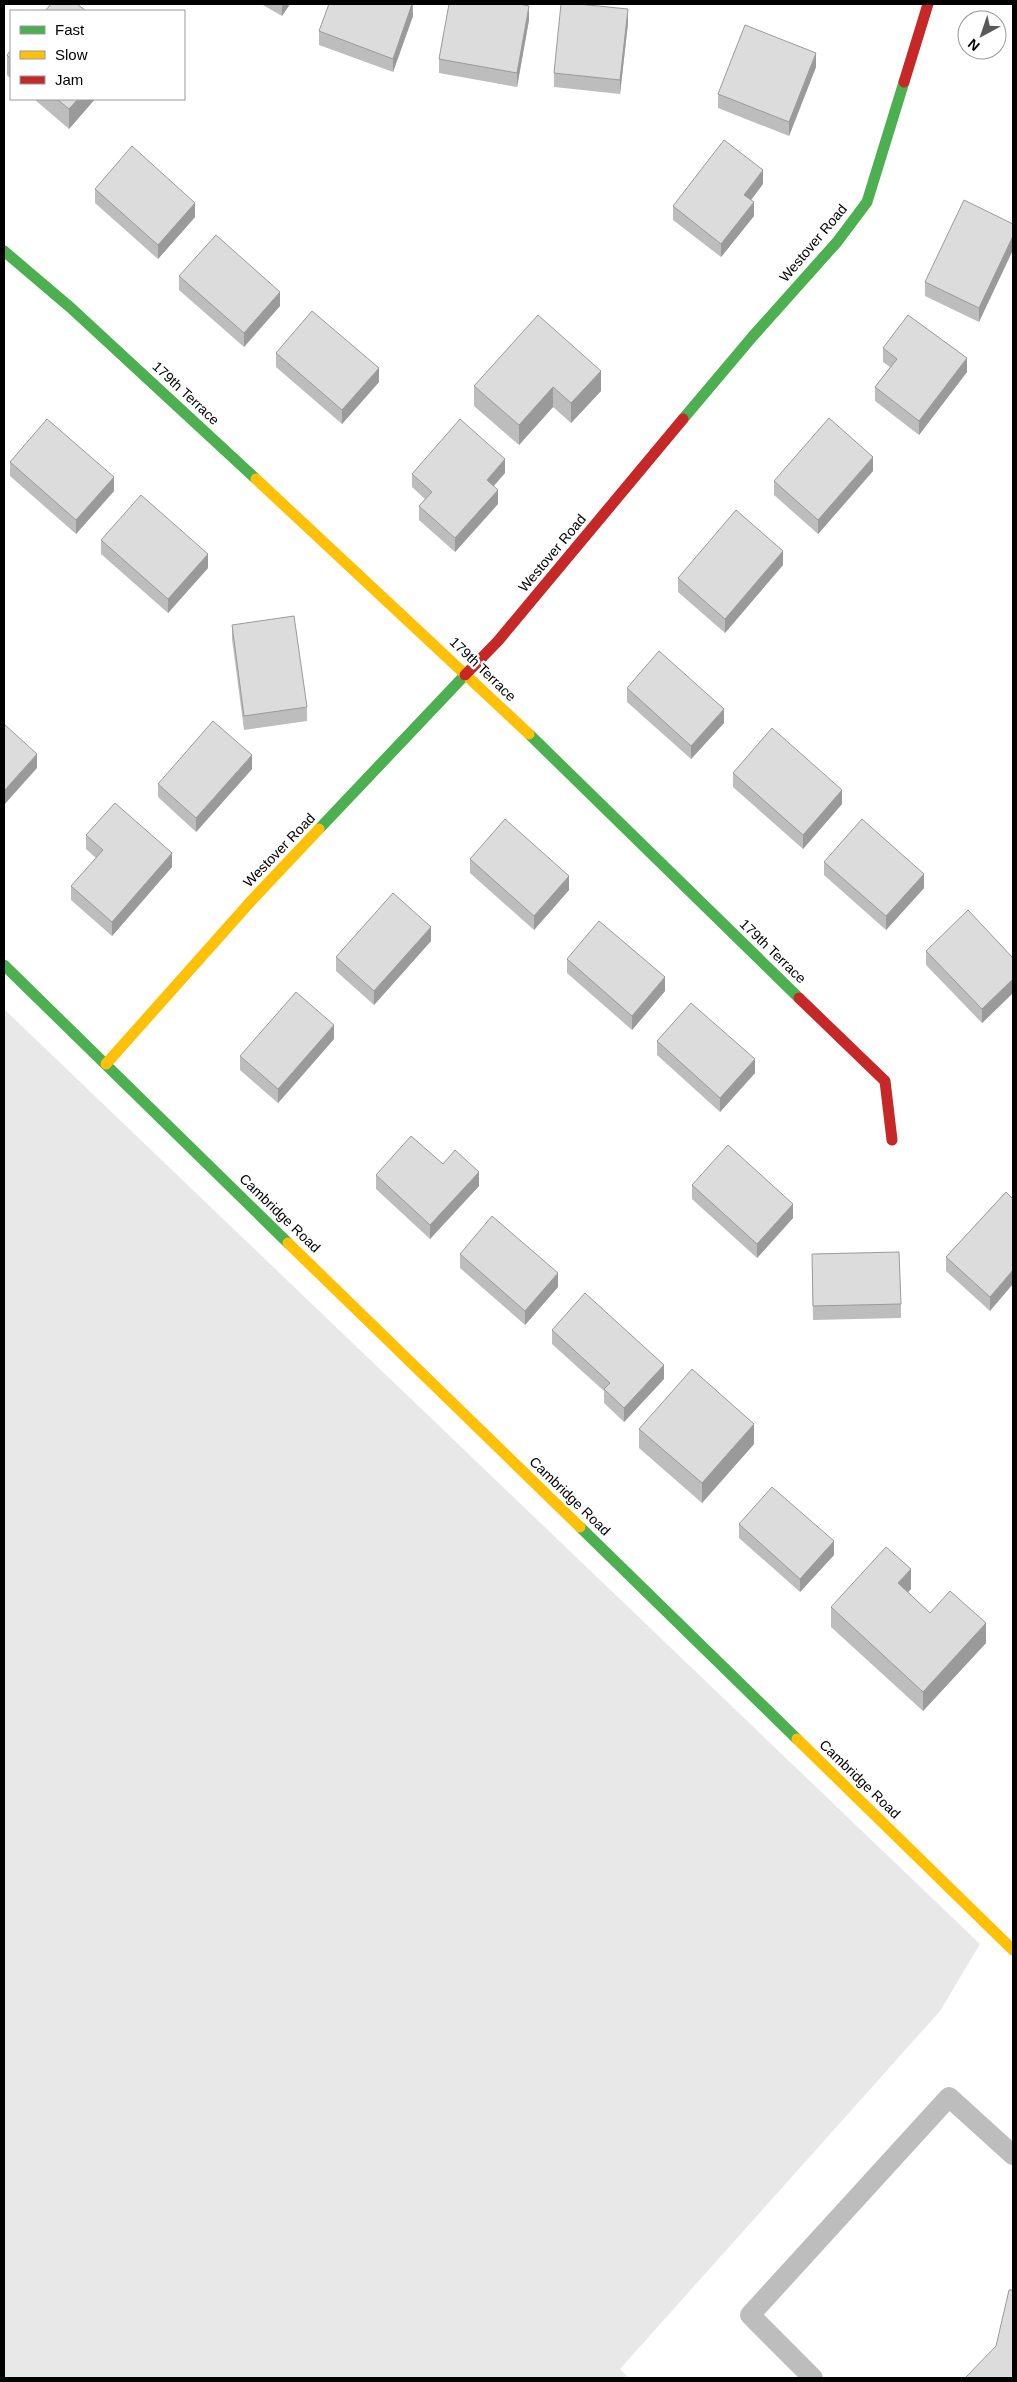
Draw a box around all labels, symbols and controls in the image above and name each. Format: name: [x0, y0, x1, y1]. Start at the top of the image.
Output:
legend: [10, 10, 185, 100]
north arrow: [957, 10, 1007, 60]
text: Fast: [55, 21, 85, 38]
text: N: [965, 36, 983, 54]
text: Slow: [55, 46, 88, 63]
text: Jam: [55, 71, 83, 88]
street label: Westover Road: [776, 201, 850, 285]
street label: 179th Terrace: [149, 358, 223, 428]
street label: Westover Road: [515, 511, 589, 595]
street label: 179th Terrace: [447, 634, 519, 705]
street label: Westover Road: [240, 810, 318, 890]
street label: 179th Terrace: [737, 916, 809, 987]
street label: Cambridge Road: [236, 1170, 324, 1256]
street label: Cambridge Road: [526, 1453, 614, 1539]
street label: Cambridge Road: [816, 1736, 904, 1822]

